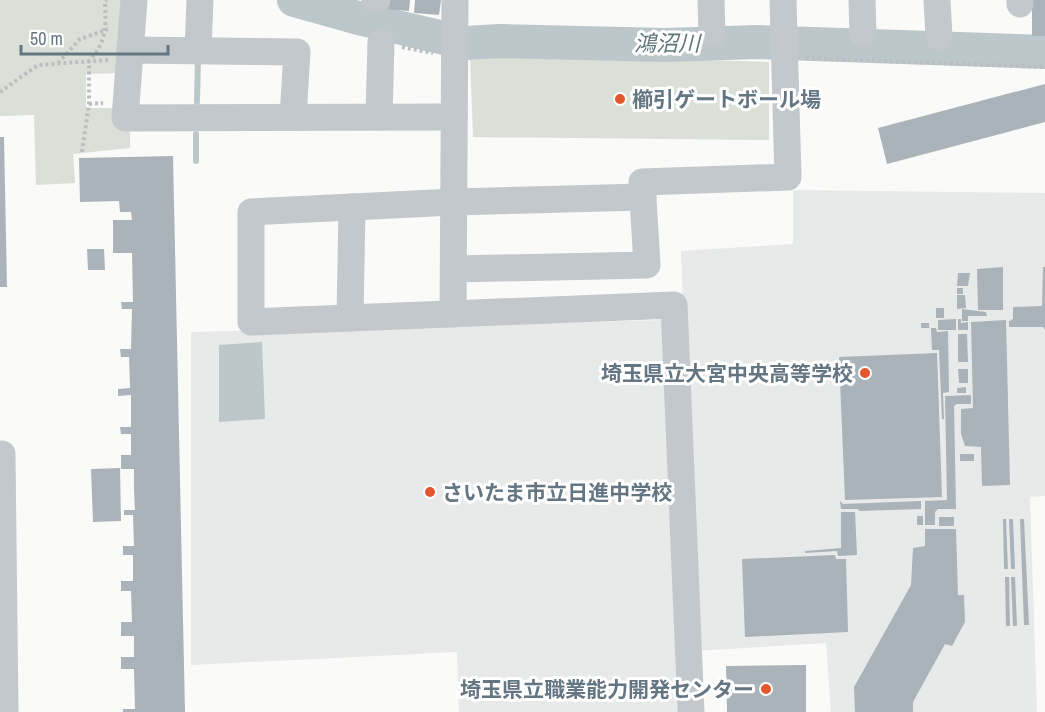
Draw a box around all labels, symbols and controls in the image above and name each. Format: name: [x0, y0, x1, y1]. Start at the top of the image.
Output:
scale bar: [21, 18, 168, 56]
text: 50 m: [30, 26, 63, 51]
water label: 鴻沼川: [634, 28, 702, 58]
place label: 櫛引ゲートボール場: [632, 85, 821, 114]
marker: 櫛引ゲートボール場: [613, 92, 627, 106]
place label: 埼玉県立大宮中央高等学校: [601, 359, 853, 388]
marker: 埼玉県立大宮中央高等学校: [858, 366, 872, 380]
place label: さいたま市立日進中学校: [442, 478, 672, 507]
marker: さいたま市立日進中学校: [423, 485, 437, 499]
place label: 埼玉県立職業能力開発センター: [460, 675, 754, 704]
marker: 埼玉県立職業能力開発センター: [759, 682, 773, 696]

